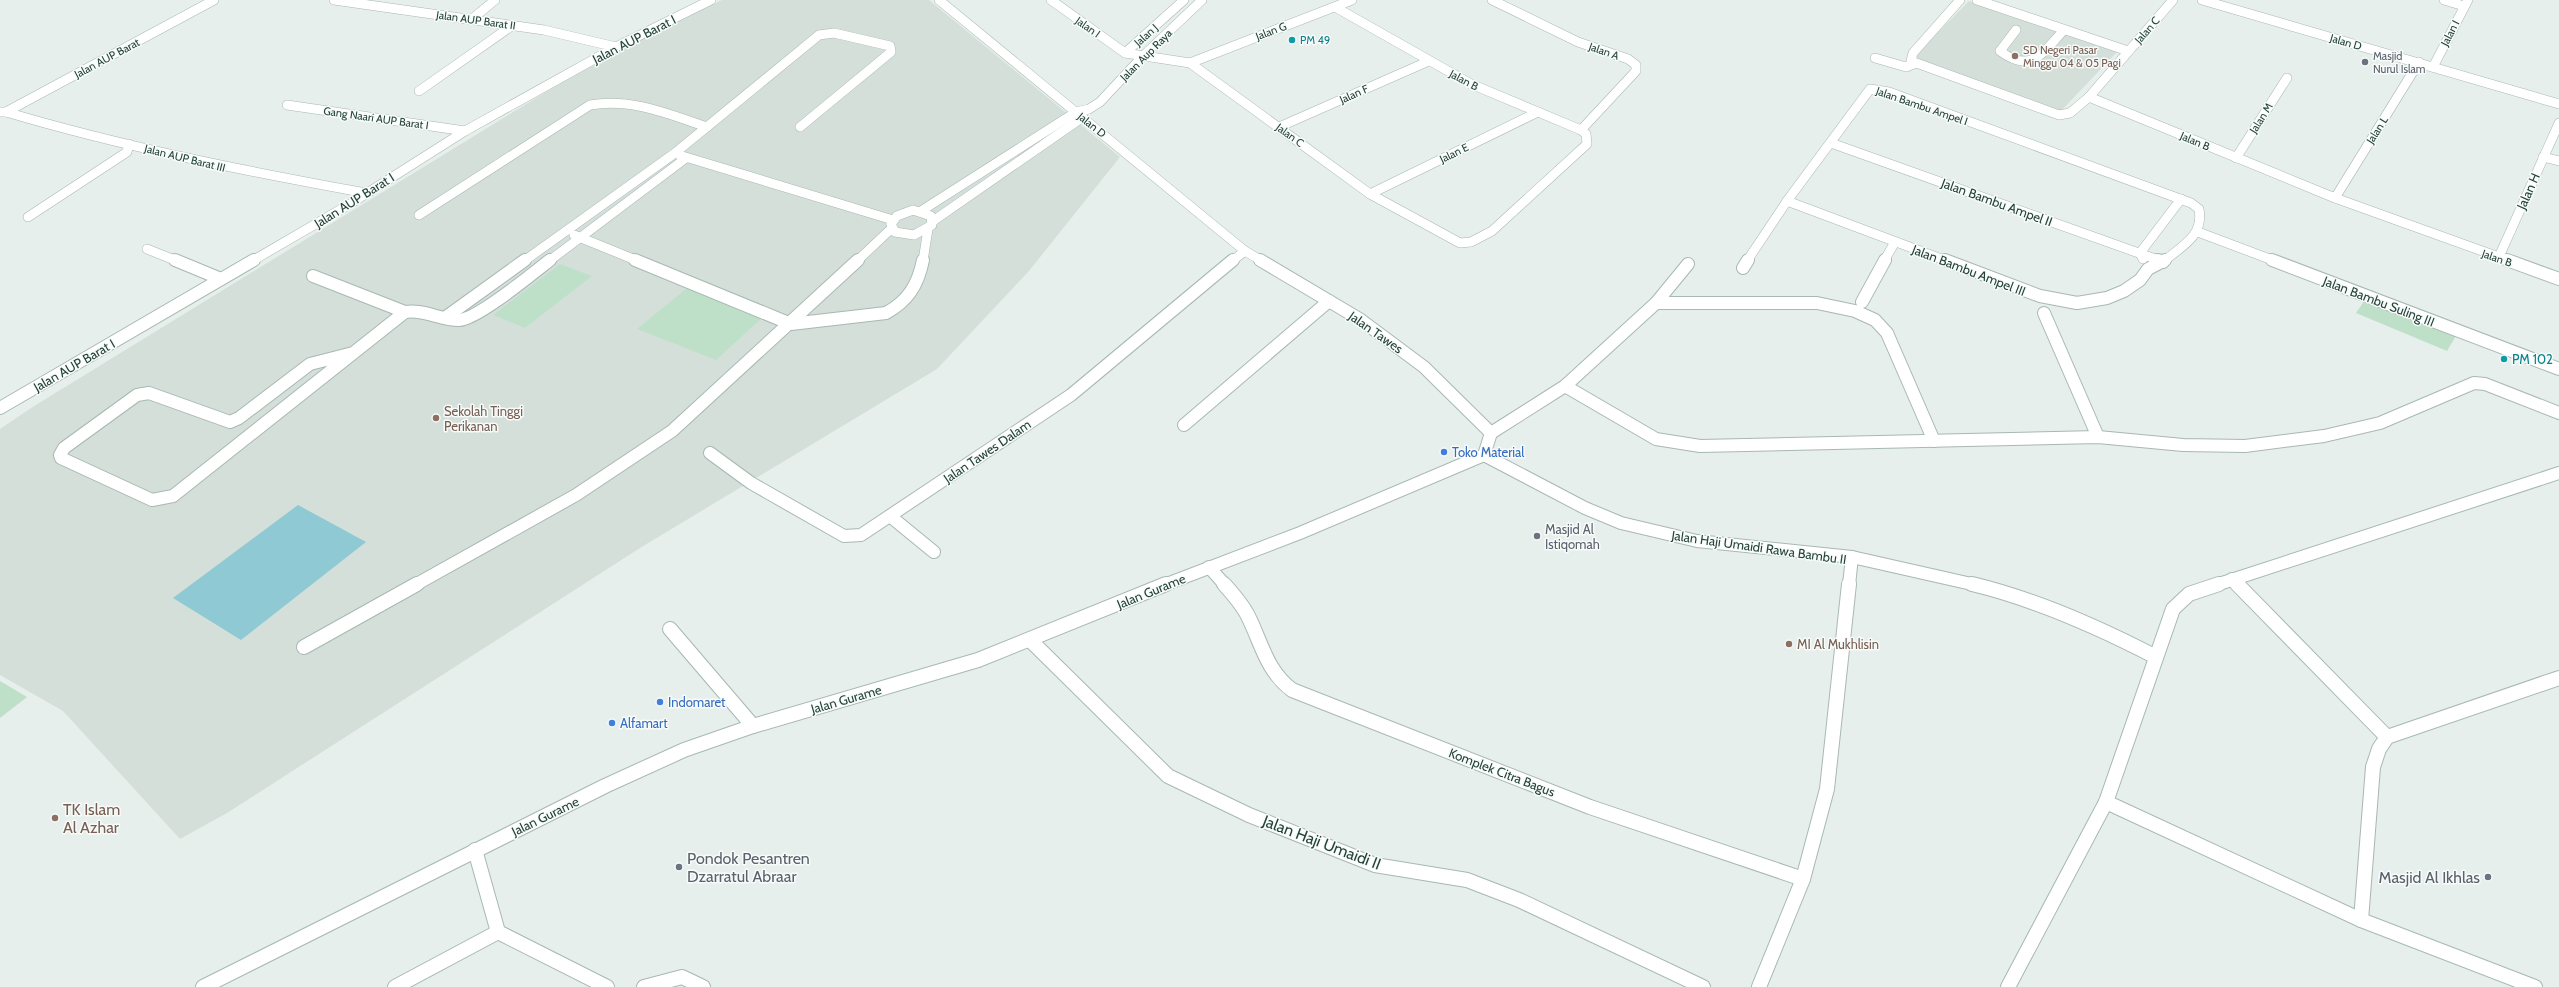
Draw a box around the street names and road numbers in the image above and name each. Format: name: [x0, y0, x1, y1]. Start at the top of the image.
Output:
street label: Jalan AUP Barat II: [434, 7, 517, 32]
street label: Jalan AUP Barat I: [589, 11, 678, 67]
street label: Jalan I: [1072, 13, 1103, 41]
street label: Jalan C: [2131, 13, 2163, 47]
street label: Jalan I: [2437, 18, 2462, 49]
street label: Jalan G: [1253, 19, 1288, 44]
street label: Jalan J: [1130, 21, 1161, 50]
street label: Jalan Aup Raya: [1116, 26, 1175, 85]
street label: Jalan D: [2327, 31, 2364, 53]
street label: Jalan AUP Barat: [71, 35, 142, 82]
street label: Jalan A: [1586, 39, 1621, 63]
street label: Jalan B: [1446, 66, 1481, 94]
street label: Jalan F: [1336, 81, 1371, 107]
street label: Jalan Bambu Ampel I: [1873, 83, 1970, 128]
street label: Jalan M: [2246, 100, 2276, 137]
street label: Gang Naari AUP Barat I: [323, 104, 429, 132]
street label: Jalan D: [1074, 109, 1109, 141]
street label: Jalan L: [2363, 113, 2391, 147]
street label: Jalan C: [1272, 120, 1307, 150]
street label: Jalan B: [2177, 128, 2212, 154]
street label: Jalan E: [1436, 140, 1471, 166]
street label: Jalan AUP Barat III: [142, 141, 227, 175]
street label: Jalan AUP Barat I: [310, 169, 397, 231]
street label: Jalan H: [2513, 170, 2543, 213]
street label: Jalan Bambu Ampel II: [1938, 174, 2055, 230]
street label: Jalan Bambu Ampel III: [1909, 241, 2028, 299]
street label: Jalan B: [2479, 246, 2514, 270]
street label: Jalan Bambu Suling III: [2320, 272, 2437, 330]
street label: Jalan Tawes: [1345, 307, 1407, 357]
street label: Jalan AUP Barat I: [30, 335, 118, 395]
street label: Jalan Tawes Dalam: [940, 416, 1034, 487]
street label: Jalan Haji Umaidi Rawa Bambu II: [1669, 527, 1848, 568]
street label: Jalan Gurame: [1113, 570, 1188, 612]
street label: Jalan Gurame: [808, 681, 883, 717]
street label: Komplek Citra Bagus: [1447, 744, 1558, 800]
street label: Jalan Gurame: [508, 793, 581, 840]
street label: Jalan Haji Umaidi II: [1259, 811, 1384, 874]

